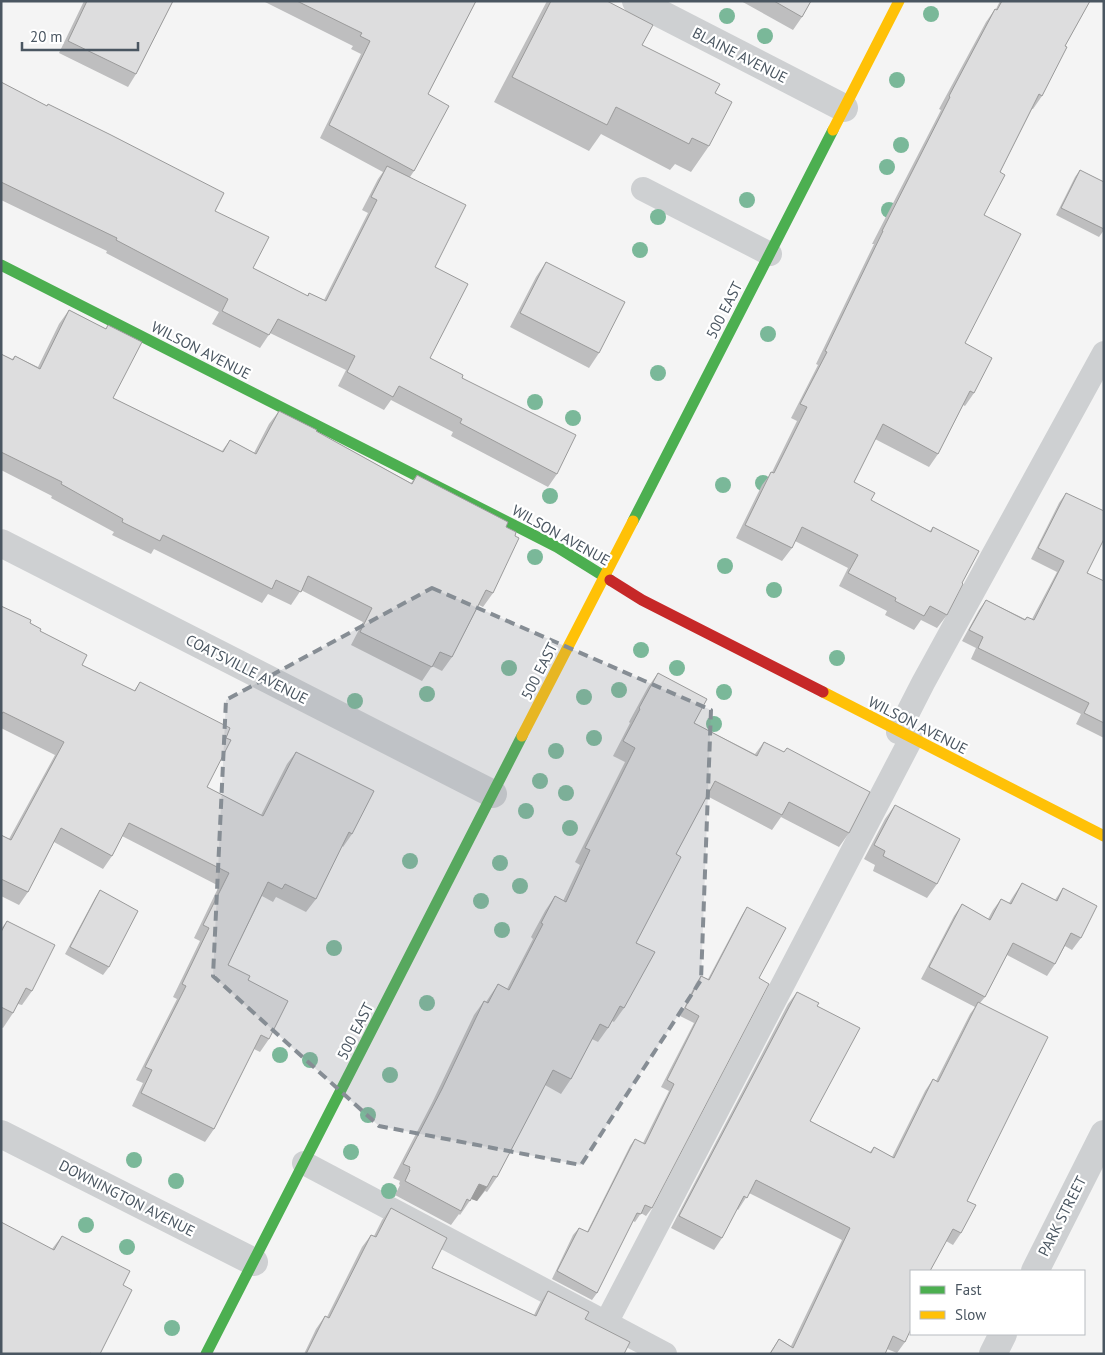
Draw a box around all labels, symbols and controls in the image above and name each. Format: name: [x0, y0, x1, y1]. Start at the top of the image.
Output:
scale bar: [22, 20, 139, 52]
street label: BLAINE AVENUE: [689, 23, 791, 87]
text: 20 m: [30, 27, 63, 46]
street label: 500 EAST: [702, 278, 747, 342]
street label: WILSON AVENUE: [148, 317, 254, 383]
street label: WILSON AVENUE: [509, 500, 613, 570]
street label: COATSVILLE AVENUE: [183, 630, 311, 708]
street label: 500 EAST: [517, 639, 562, 703]
street label: WILSON AVENUE: [865, 692, 971, 758]
street label: 500 EAST: [333, 999, 378, 1063]
street label: DOWNINGTON AVENUE: [56, 1155, 198, 1241]
street label: PARK STREET: [1034, 1172, 1091, 1259]
legend: [910, 1270, 1085, 1335]
text: Fast: [955, 1280, 982, 1299]
text: Slow: [955, 1305, 986, 1324]

